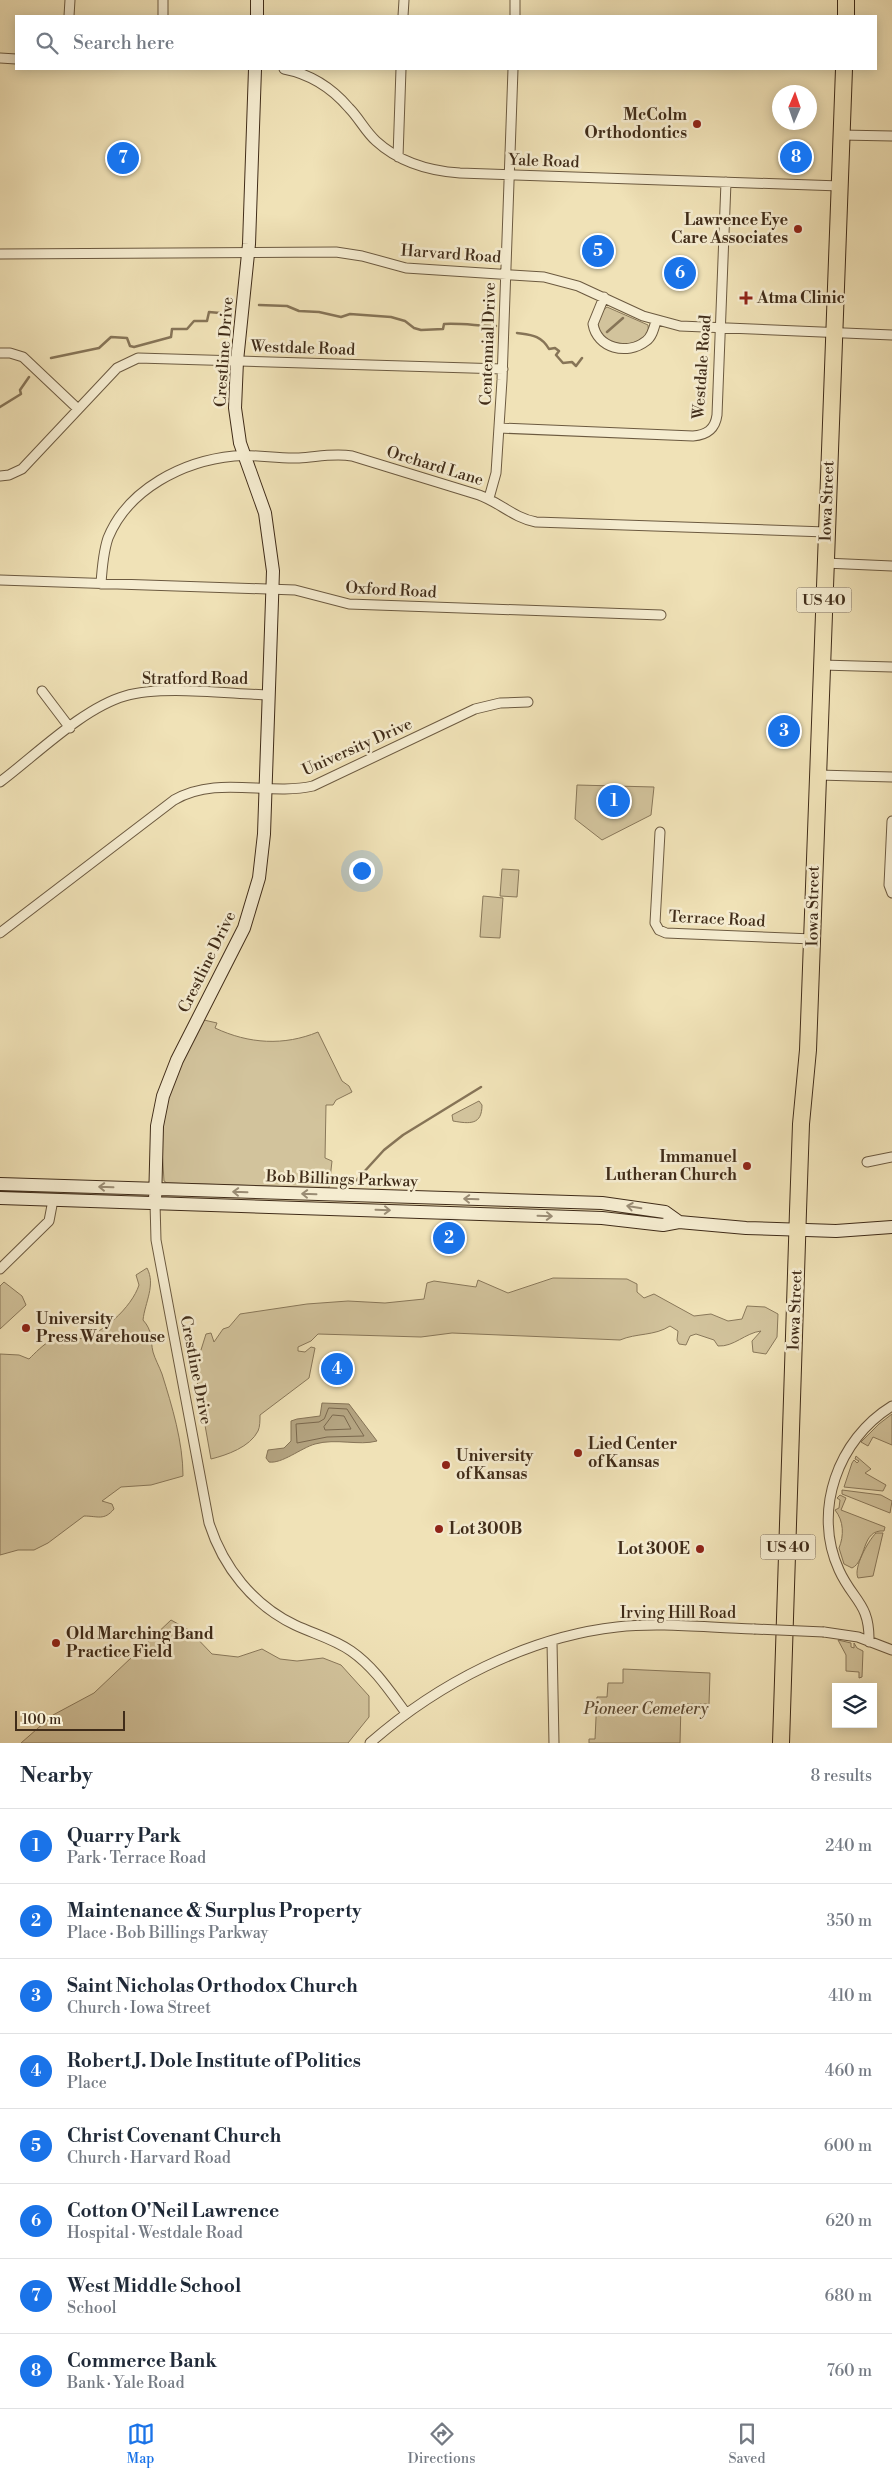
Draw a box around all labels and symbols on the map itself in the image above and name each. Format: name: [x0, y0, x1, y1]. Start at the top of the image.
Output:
north arrow: [772, 85, 817, 130]
place label: McColm Orthodontics: [585, 105, 687, 143]
marker: McColm Orthodontics: [691, 118, 703, 130]
pin: 8: [780, 138, 812, 176]
pin: 7: [107, 139, 139, 177]
street label: Yale Road: [507, 150, 580, 172]
place label: Lawrence Eye Care Associates: [671, 210, 788, 248]
marker: Lawrence Eye Care Associates: [792, 223, 804, 235]
pin: 5: [582, 232, 614, 270]
street label: Harvard Road: [400, 241, 502, 267]
pin: 6: [664, 254, 696, 292]
street label: Centennial Drive: [476, 282, 500, 406]
place label: Atma Clinic: [756, 288, 845, 308]
marker: Atma Clinic: [739, 291, 753, 305]
street label: Crestline Drive: [210, 296, 238, 408]
street label: Westdale Road: [688, 314, 716, 421]
street label: Westdale Road: [249, 336, 356, 360]
street label: Orchard Lane: [384, 442, 486, 490]
street label: Iowa Street: [816, 460, 838, 542]
street label: Oxford Road: [345, 578, 437, 602]
road number: US 40: [796, 588, 852, 612]
street label: Stratford Road: [142, 669, 248, 689]
pin: 3: [768, 712, 800, 750]
street label: University Drive: [299, 714, 415, 780]
pin: 1: [598, 782, 630, 820]
your location: [349, 858, 375, 884]
street label: Iowa Street: [802, 865, 824, 947]
street label: Terrace Road: [668, 906, 766, 932]
street label: Crestline Drive: [174, 908, 240, 1016]
place label: Immanuel Lutheran Church: [605, 1147, 738, 1185]
marker: Immanuel Lutheran Church: [741, 1160, 753, 1172]
street label: Bob Billings Parkway: [265, 1166, 419, 1192]
one-way arrow: [99, 1182, 115, 1192]
one-way arrow: [232, 1187, 248, 1196]
one-way arrow: [301, 1189, 317, 1198]
one-way arrow: [464, 1194, 480, 1204]
one-way arrow: [626, 1201, 642, 1211]
one-way arrow: [374, 1206, 390, 1215]
one-way arrow: [537, 1211, 553, 1220]
pin: 2: [433, 1219, 465, 1257]
street label: Iowa Street: [784, 1269, 806, 1351]
place label: University Press Warehouse: [36, 1309, 166, 1347]
street label: Crestline Drive: [176, 1314, 216, 1426]
marker: University Press Warehouse: [20, 1322, 32, 1334]
pin: 4: [321, 1350, 353, 1388]
place label: Lied Center of Kansas: [588, 1434, 677, 1472]
place label: University of Kansas: [456, 1446, 534, 1484]
marker: Lied Center of Kansas: [572, 1447, 584, 1459]
marker: University of Kansas: [440, 1459, 452, 1471]
place label: Lot 300B: [449, 1519, 522, 1539]
marker: Lot 300B: [433, 1523, 445, 1535]
road number: US 40: [760, 1534, 816, 1560]
place label: Lot 300E: [618, 1539, 690, 1559]
marker: Lot 300E: [694, 1543, 706, 1555]
street label: Irving Hill Road: [620, 1603, 736, 1623]
place label: Old Marching Band Practice Field: [66, 1624, 214, 1662]
marker: Old Marching Band Practice Field: [50, 1637, 62, 1649]
park label: Pioneer Cemetery: [583, 1699, 709, 1719]
scale bar: [15, 1708, 125, 1731]

